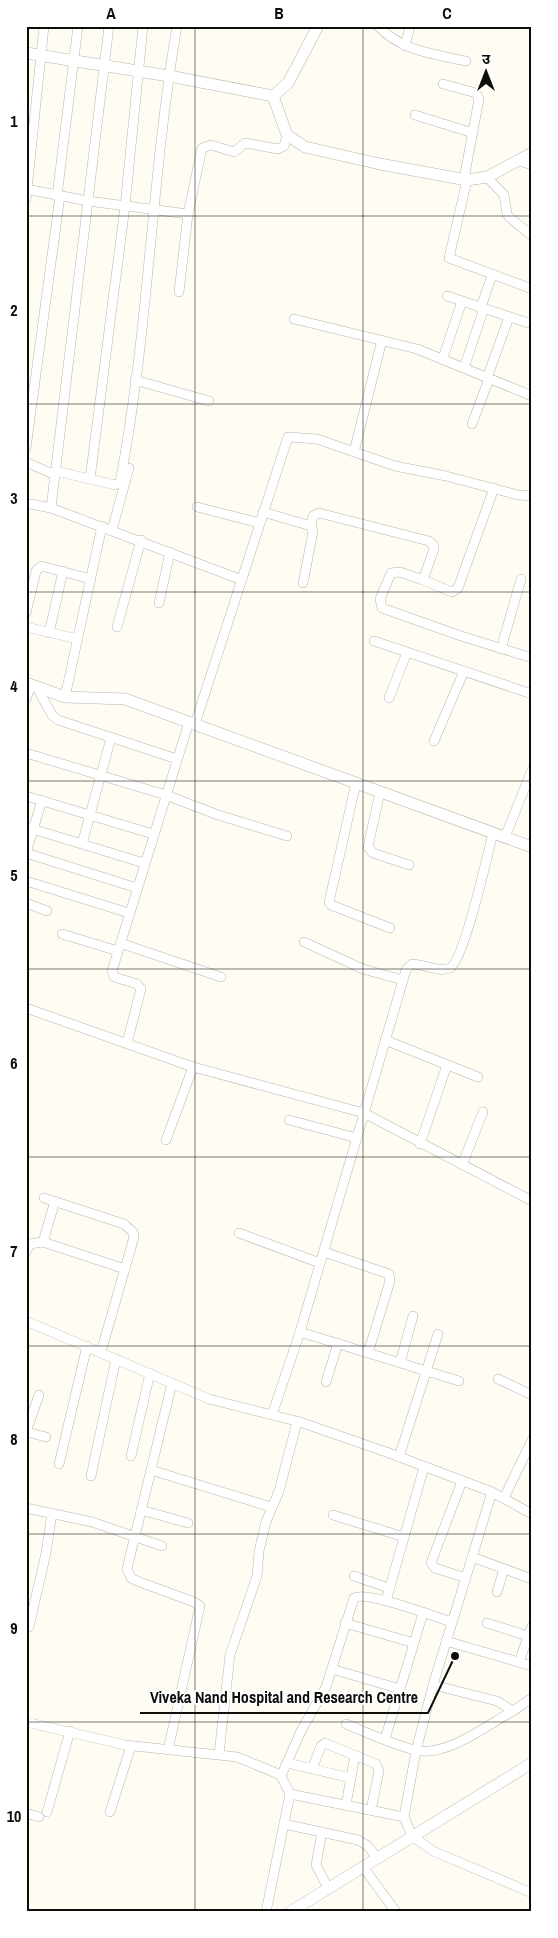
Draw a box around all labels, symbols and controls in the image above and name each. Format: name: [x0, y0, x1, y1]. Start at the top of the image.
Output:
text: A: [106, 2, 116, 24]
text: B: [274, 2, 284, 24]
text: C: [442, 2, 452, 24]
north arrow: [460, 48, 510, 98]
text: उ: [482, 50, 491, 68]
text: 1: [10, 110, 18, 132]
text: 2: [10, 299, 18, 321]
text: 3: [10, 487, 18, 509]
text: 4: [10, 675, 18, 697]
text: 5: [10, 864, 18, 886]
text: 6: [10, 1052, 18, 1074]
text: 7: [10, 1240, 18, 1262]
text: 8: [10, 1428, 18, 1450]
text: 9: [10, 1617, 18, 1639]
callout: Viveka Nand Hospital and Research Centre: [140, 1682, 428, 1713]
text: Viveka Nand Hospital and Research Centre: [150, 1686, 418, 1708]
text: 10: [7, 1805, 21, 1827]

